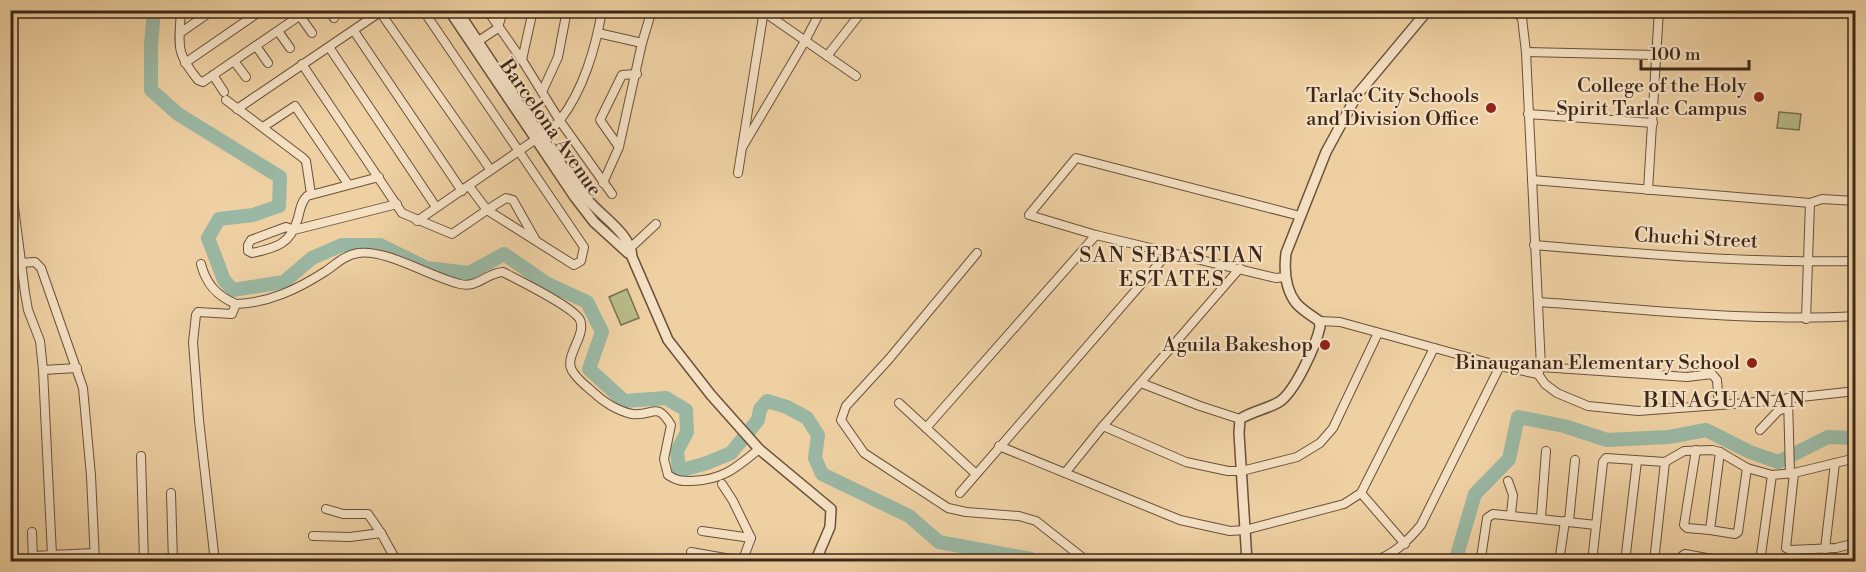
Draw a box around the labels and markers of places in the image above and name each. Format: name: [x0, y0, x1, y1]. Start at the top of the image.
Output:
place label: College of the Holy Spirit Tarlac Campus: [1556, 74, 1747, 122]
place label: Tarlac City Schools and Division Office: [1306, 84, 1479, 132]
marker: College of the Holy Spirit Tarlac Campus: [1752, 90, 1766, 104]
marker: Tarlac City Schools and Division Office: [1484, 101, 1498, 115]
place label: Aguila Bakeshop: [1161, 333, 1313, 358]
marker: Aguila Bakeshop: [1318, 338, 1332, 352]
place label: Binauganan Elementary School: [1455, 351, 1740, 376]
marker: Binauganan Elementary School: [1745, 356, 1759, 370]

